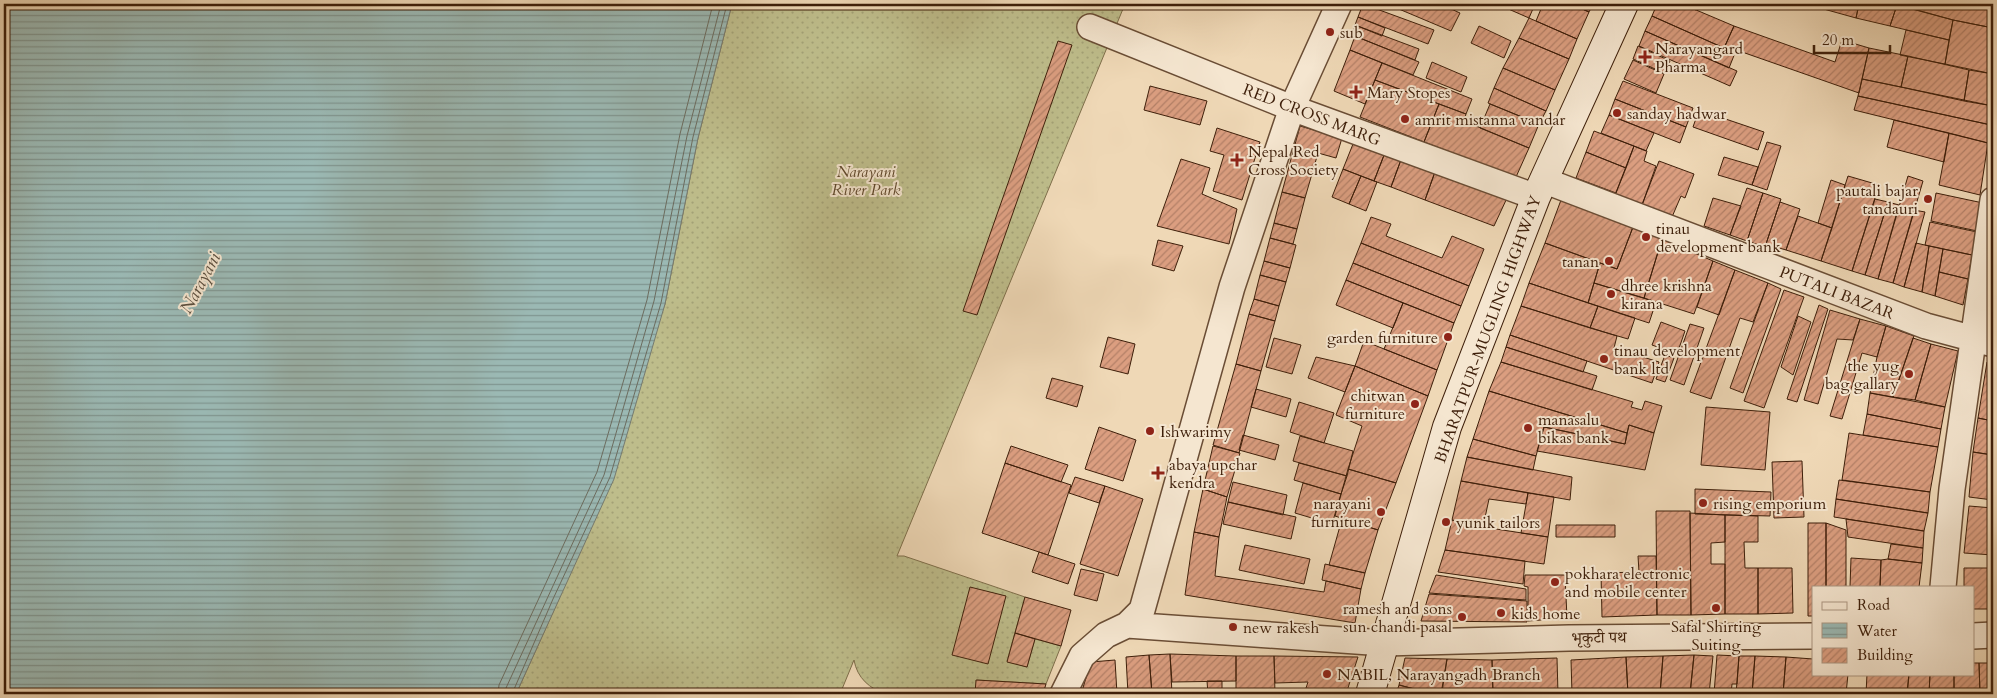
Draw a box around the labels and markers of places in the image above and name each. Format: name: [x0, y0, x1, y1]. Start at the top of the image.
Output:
place label: sub: [1340, 22, 1363, 44]
marker: sub: [1324, 26, 1336, 38]
place label: Narayangard Pharma: [1655, 38, 1743, 78]
marker: Narayangard Pharma: [1639, 51, 1651, 63]
place label: Mary Stopes: [1367, 82, 1450, 104]
marker: Mary Stopes: [1349, 85, 1363, 99]
place label: sanday hadwar: [1627, 103, 1726, 125]
marker: sanday hadwar: [1611, 107, 1623, 119]
place label: amrit mistanna vandar: [1415, 109, 1565, 131]
marker: amrit mistanna vandar: [1399, 113, 1411, 125]
place label: Nepal Red Cross Society: [1248, 141, 1340, 181]
marker: Nepal Red Cross Society: [1230, 153, 1244, 167]
place label: pautali bajar tandauri: [1836, 180, 1919, 220]
marker: pautali bajar tandauri: [1922, 193, 1934, 205]
place label: tinau development bank: [1656, 218, 1781, 258]
marker: tinau development bank: [1640, 231, 1652, 243]
place label: tanan: [1562, 251, 1599, 273]
marker: tanan: [1603, 255, 1615, 267]
place label: dhree krishna kirana: [1621, 275, 1712, 315]
marker: dhree krishna kirana: [1605, 288, 1617, 300]
place label: garden furniture: [1327, 327, 1438, 349]
marker: garden furniture: [1442, 331, 1454, 343]
place label: tinau development bank ltd: [1614, 340, 1740, 380]
marker: tinau development bank ltd: [1598, 353, 1610, 365]
place label: the yug bag gallary: [1825, 355, 1900, 395]
marker: the yug bag gallary: [1903, 368, 1915, 380]
place label: chitwan furniture: [1345, 385, 1405, 425]
marker: chitwan furniture: [1409, 398, 1421, 410]
place label: manasalu bikas bank: [1538, 409, 1610, 449]
place label: Ishwarimy: [1160, 421, 1232, 443]
marker: manasalu bikas bank: [1522, 422, 1534, 434]
marker: Ishwarimy: [1144, 425, 1156, 437]
place label: abaya upchar kendra: [1169, 454, 1257, 494]
marker: abaya upchar kendra: [1151, 466, 1165, 480]
place label: narayani furniture: [1311, 493, 1372, 533]
place label: rising emporium: [1713, 493, 1827, 515]
marker: rising emporium: [1697, 497, 1709, 509]
marker: narayani furniture: [1375, 506, 1387, 518]
place label: yunik tailors: [1455, 512, 1540, 534]
marker: yunik tailors: [1440, 516, 1452, 528]
place label: pokhara electronic and mobile center: [1565, 563, 1690, 603]
marker: pokhara electronic and mobile center: [1549, 576, 1561, 588]
place label: ramesh and sons sun chandi pasal: [1343, 598, 1452, 638]
marker: Safal Shirting Suiting: [1710, 602, 1722, 614]
place label: kids home: [1511, 603, 1580, 625]
marker: kids home: [1495, 607, 1507, 619]
marker: ramesh and sons sun chandi pasal: [1456, 611, 1468, 623]
place label: Safal Shirting Suiting: [1671, 616, 1761, 656]
place label: new rakesh: [1243, 617, 1319, 639]
marker: new rakesh: [1227, 621, 1239, 633]
place label: NABIL, Narayangadh Branch: [1337, 664, 1541, 686]
marker: NABIL, Narayangadh Branch: [1321, 668, 1333, 680]

